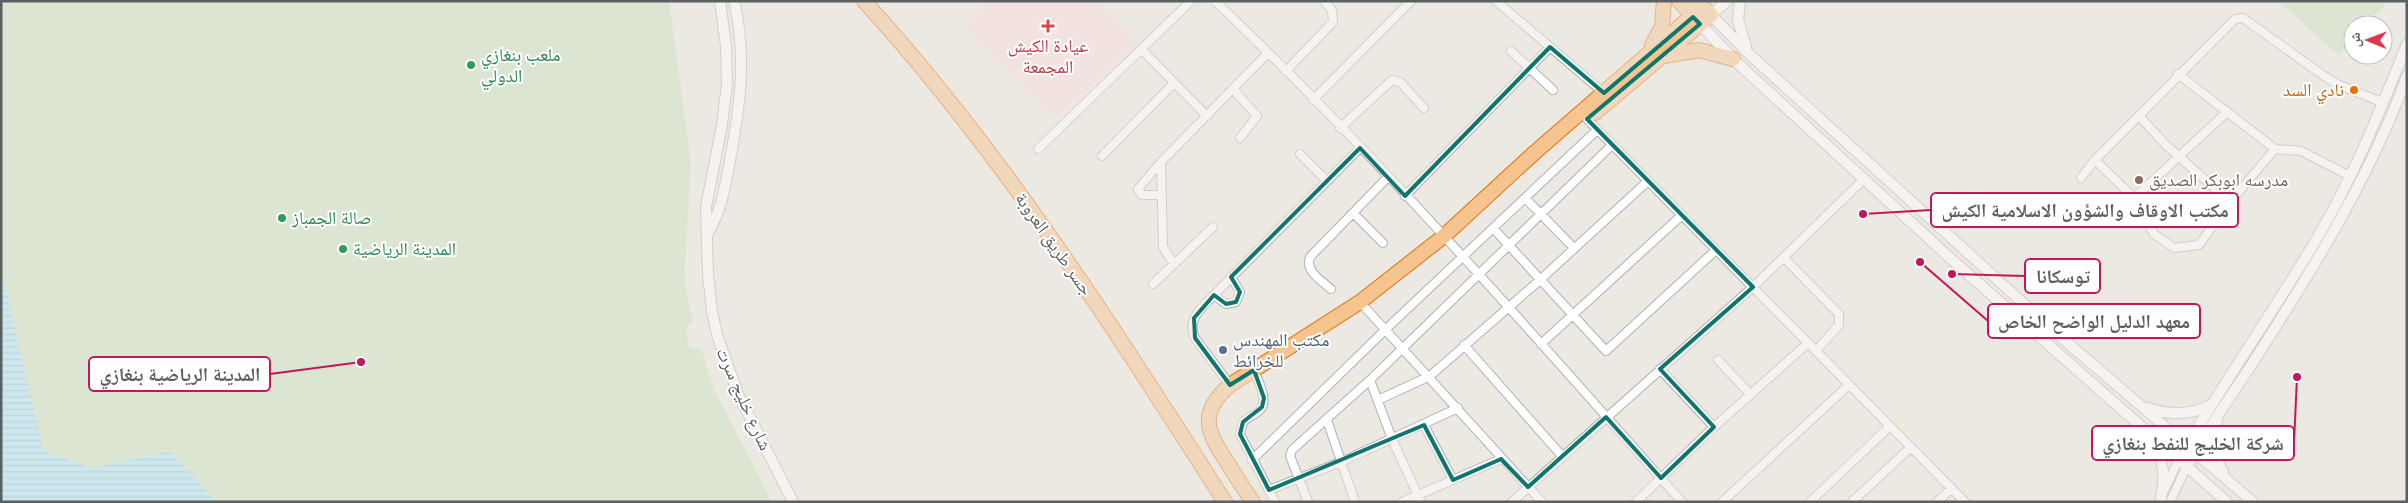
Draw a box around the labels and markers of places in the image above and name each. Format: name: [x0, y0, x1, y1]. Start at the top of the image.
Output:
marker: عيادة الكيش المجمعة: [1041, 19, 1055, 33]
place label: عيادة الكيش المجمعة: [1008, 34, 1088, 77]
place label: ملعب بنغازي الدولي: [481, 43, 561, 91]
marker: ملعب بنغازي الدولي: [465, 59, 477, 71]
place label: نادي السد: [2283, 78, 2344, 105]
marker: نادي السد: [2348, 84, 2360, 96]
place label: مدرسه ابوبكر الصديق: [2149, 168, 2288, 191]
marker: مدرسه ابوبكر الصديق: [2133, 174, 2145, 186]
callout: مكتب الاوقاف والشؤون الاسلامية الكيش: [1931, 193, 2238, 227]
place label: صالة الجمباز: [291, 206, 371, 229]
marker: صالة الجمباز: [276, 212, 288, 224]
place label: المدينة الرياضية: [353, 237, 456, 259]
marker: المدينة الرياضية: [337, 243, 349, 255]
callout: توسكانا: [2025, 259, 2100, 293]
callout: معهد الدليل الواضح الخاص: [1988, 304, 2200, 338]
place label: مكتب المهندس للخرائط: [1233, 328, 1330, 371]
marker: مكتب المهندس للخرائط: [1217, 344, 1229, 356]
callout: المدينة الرياضية بنغازي: [89, 357, 270, 391]
callout: شركة الخليج للنفط بنغازي: [2092, 426, 2294, 460]

